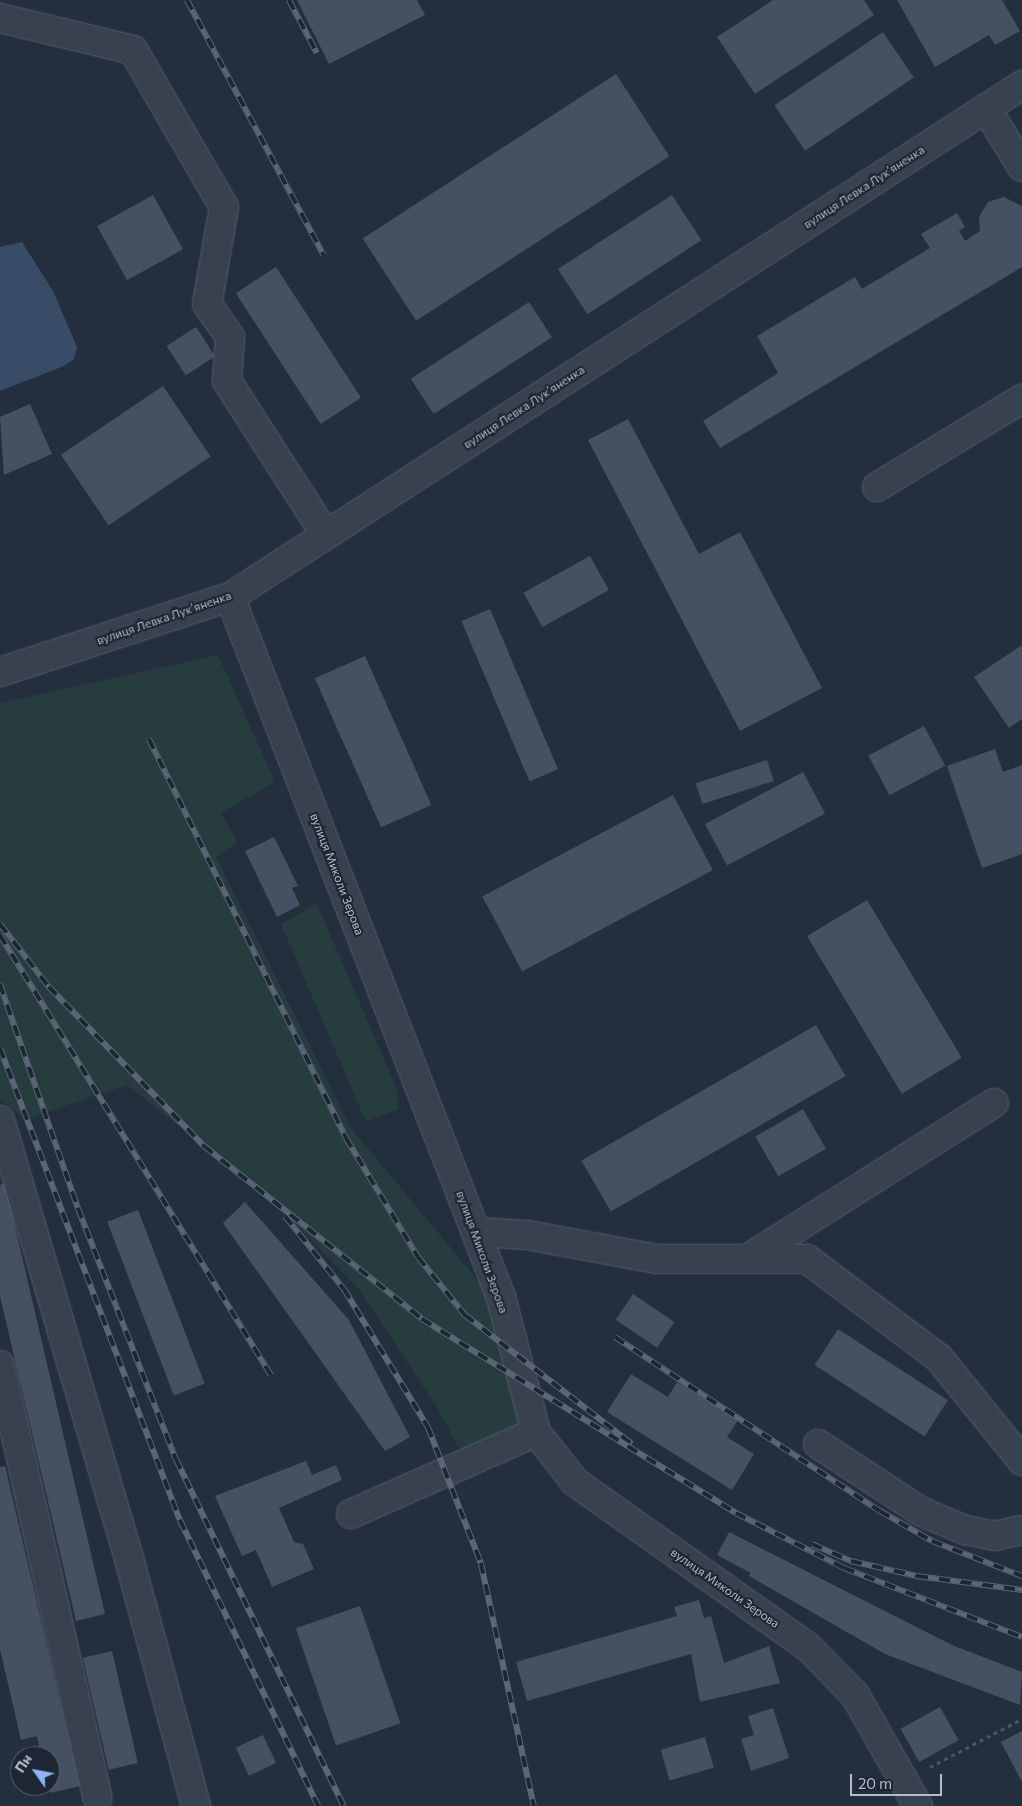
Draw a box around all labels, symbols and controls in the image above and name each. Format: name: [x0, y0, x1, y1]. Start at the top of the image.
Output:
street label: вулиця Левка Лукʼяненка: [801, 142, 927, 232]
street label: вулиця Левка Лукʼяненка: [461, 362, 587, 452]
street label: вулиця Левка Лукʼяненка: [95, 588, 233, 648]
street label: вулиця Миколи Зерова: [307, 811, 367, 937]
street label: вулиця Миколи Зерова: [453, 1189, 511, 1315]
street label: вулиця Миколи Зерова: [668, 1545, 782, 1631]
north arrow: [10, 1746, 60, 1796]
text: Пн: [11, 1751, 35, 1776]
scale bar: [852, 1764, 944, 1796]
text: 20 m: [858, 1774, 892, 1792]

